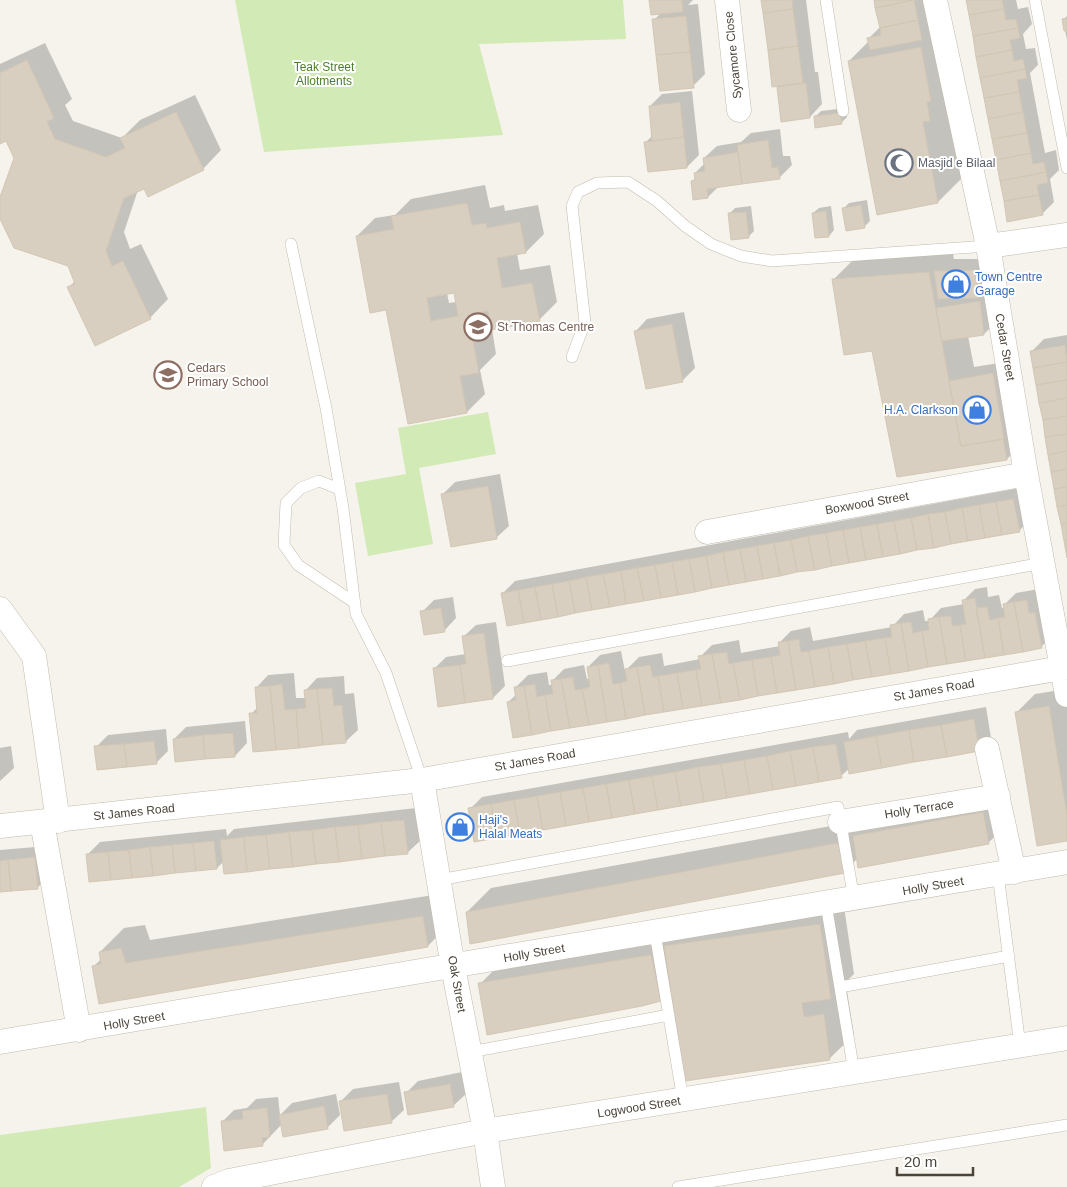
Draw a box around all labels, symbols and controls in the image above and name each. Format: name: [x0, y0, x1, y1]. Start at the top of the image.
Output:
street label: Sycamore Close: [721, 10, 745, 100]
park label: Teak Street Allotments: [294, 60, 355, 88]
mosque icon: Masjid e Bilaal: [884, 148, 914, 178]
place label: Masjid e Bilaal: [918, 156, 995, 170]
shop icon: Town Centre Garage: [941, 269, 971, 299]
place label: Town Centre Garage: [975, 270, 1043, 298]
school or university icon: St Thomas Centre: [463, 312, 493, 342]
street label: Cedar Street: [992, 312, 1018, 382]
place label: St Thomas Centre: [497, 320, 594, 334]
school or university icon: Cedars Primary School: [153, 360, 183, 390]
place label: Cedars Primary School: [187, 361, 268, 389]
shop icon: H.A. Clarkson: [962, 395, 992, 425]
place label: H.A. Clarkson: [884, 403, 958, 417]
street label: Boxwood Street: [824, 489, 911, 517]
street label: St James Road: [892, 676, 976, 704]
street label: St James Road: [493, 746, 577, 774]
street label: Holly Terrace: [883, 797, 955, 821]
street label: St James Road: [92, 801, 176, 823]
shop icon: Haji's Halal Meats: [445, 812, 475, 842]
place label: Haji's Halal Meats: [479, 813, 542, 841]
street label: Holly Street: [901, 874, 965, 898]
street label: Holly Street: [502, 941, 566, 965]
street label: Oak Street: [445, 955, 469, 1014]
street label: Holly Street: [102, 1009, 166, 1033]
street label: Logwood Street: [596, 1093, 682, 1120]
scale bar: [897, 1144, 973, 1176]
text: 20 m: [904, 1153, 937, 1170]

